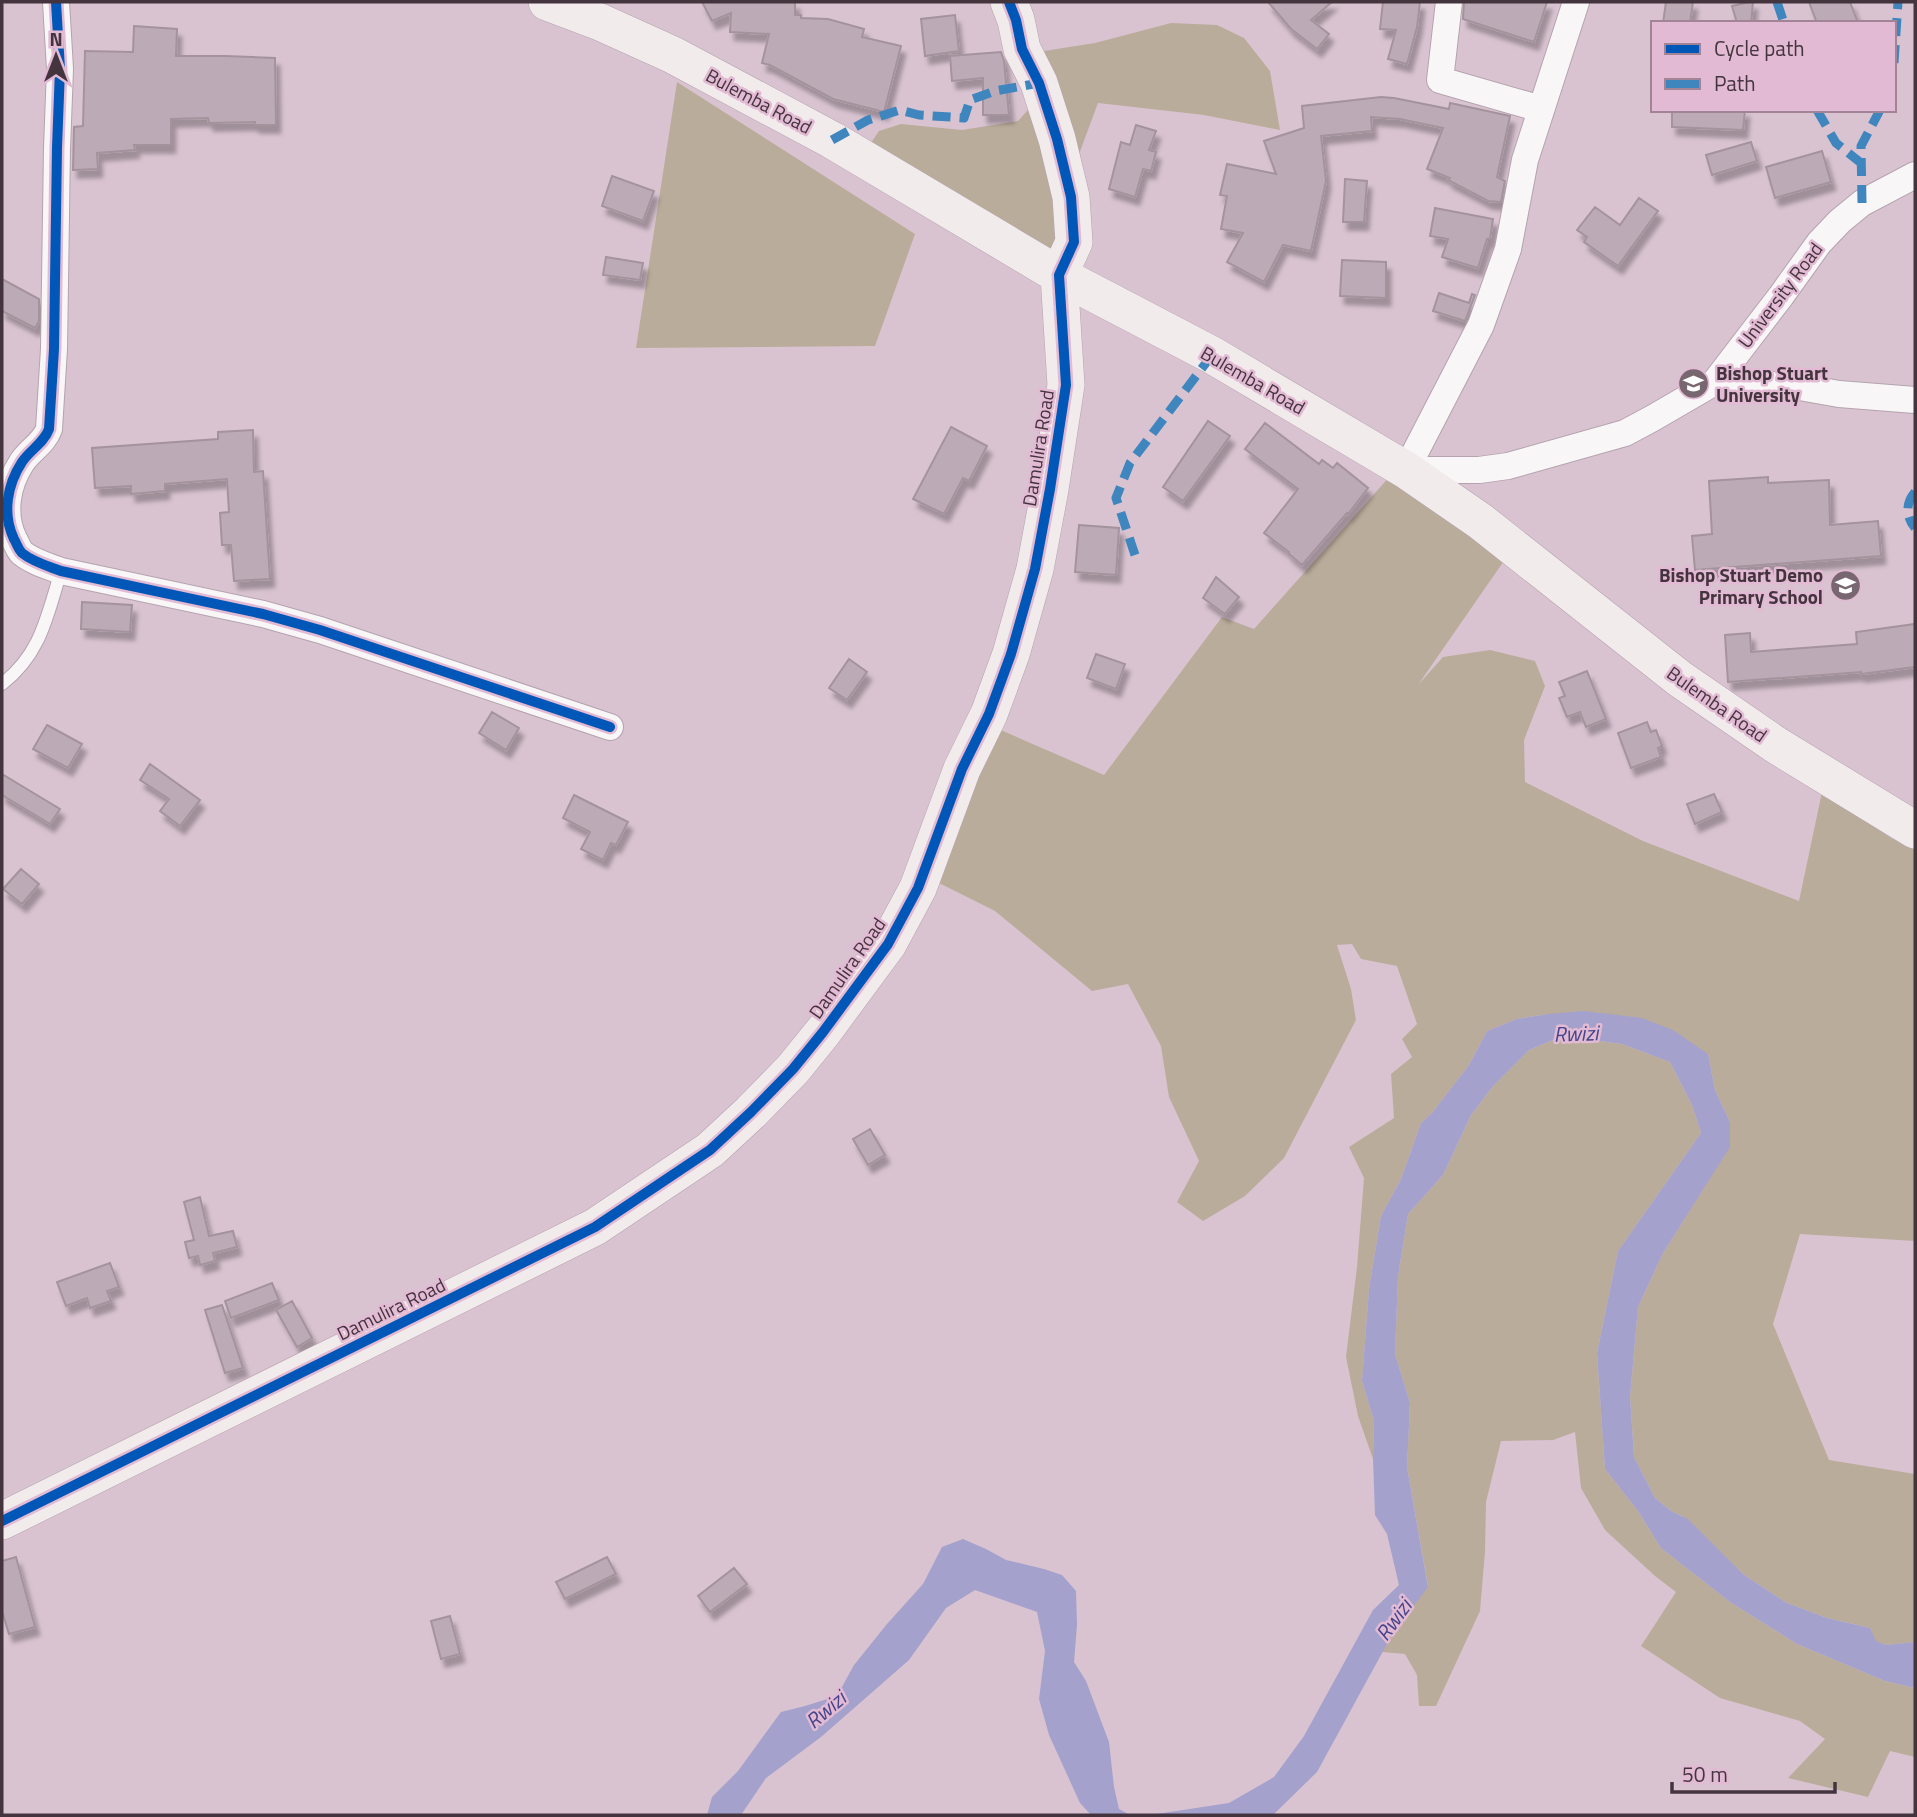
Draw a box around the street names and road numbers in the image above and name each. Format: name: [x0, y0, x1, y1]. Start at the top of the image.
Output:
street label: Bulemba Road: [701, 60, 817, 141]
street label: University Road: [1730, 236, 1829, 354]
street label: Bulemba Road: [1196, 338, 1311, 421]
street label: Damulira Road: [1014, 388, 1061, 508]
street label: Bulemba Road: [1661, 658, 1773, 749]
street label: Damulira Road: [801, 911, 892, 1024]
street label: Damulira Road: [332, 1270, 450, 1347]

